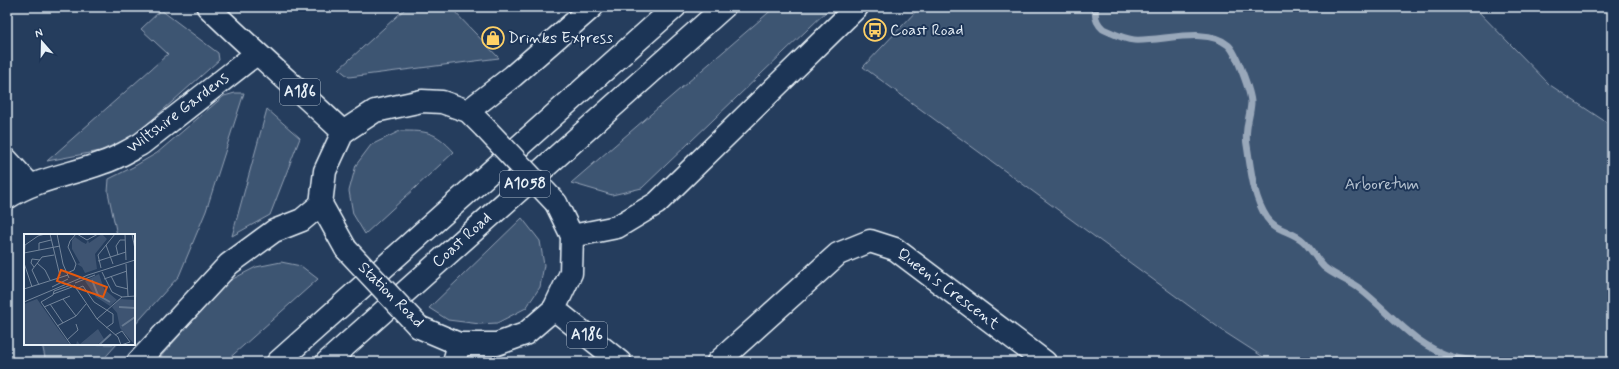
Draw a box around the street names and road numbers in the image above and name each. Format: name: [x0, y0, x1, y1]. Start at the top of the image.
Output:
street label: Wiltshire Gardens: [123, 68, 233, 158]
road number: A186: [280, 79, 320, 105]
road number: A1058: [500, 171, 550, 197]
street label: Coast Road: [428, 208, 496, 272]
street label: Queen's Crescent: [892, 243, 1004, 335]
street label: Station Road: [353, 257, 429, 333]
road number: A186: [567, 322, 607, 348]

